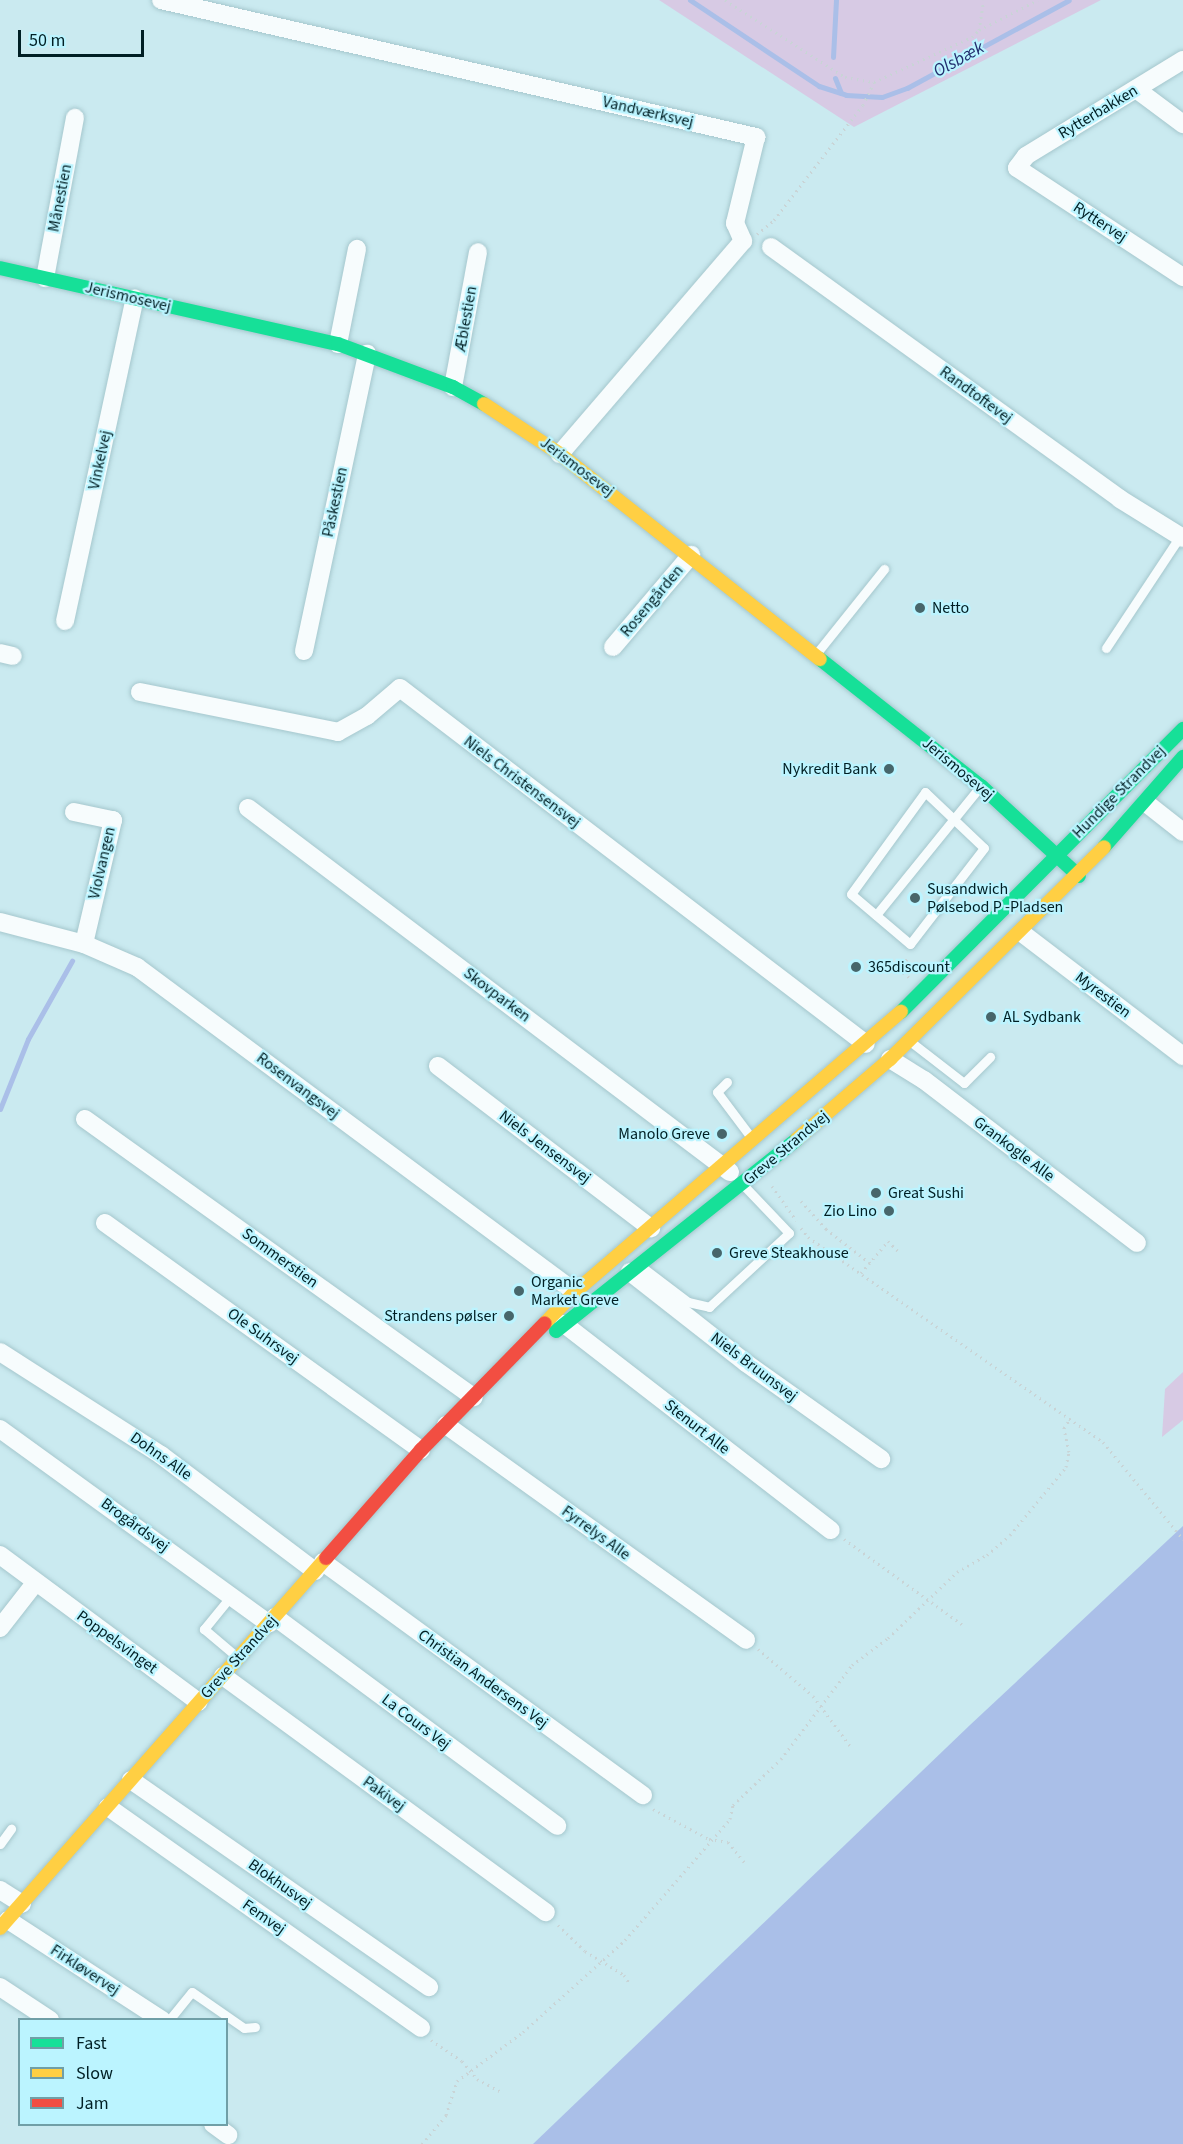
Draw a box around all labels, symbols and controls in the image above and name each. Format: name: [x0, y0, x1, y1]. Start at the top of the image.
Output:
scale bar: [21, 18, 147, 56]
text: 50 m: [29, 28, 65, 53]
water label: Olsbæk: [930, 37, 988, 83]
street label: Rytterbakken: [1055, 81, 1141, 143]
street label: Vandværksvej: [601, 92, 695, 132]
street label: Månestien: [44, 162, 76, 234]
street label: Ryttervej: [1070, 198, 1130, 246]
street label: Jerismosevej: [83, 278, 173, 316]
street label: Æblestien: [451, 285, 481, 353]
street label: Randtoftevej: [936, 362, 1016, 428]
street label: Vinkelvej: [84, 429, 116, 491]
street label: Jerismosevej: [536, 433, 618, 501]
street label: Påskestien: [318, 465, 352, 539]
street label: Rosengården: [616, 561, 688, 641]
place label: Netto: [932, 598, 969, 618]
marker: Netto: [913, 601, 927, 615]
street label: Niels Christensensvej: [460, 732, 584, 832]
street label: Jerismosevej: [918, 733, 998, 805]
street label: Hundige Strandvej: [1069, 742, 1169, 842]
place label: Nykredit Bank: [782, 759, 877, 779]
marker: Nykredit Bank: [882, 762, 896, 776]
street label: Violvangen: [84, 825, 120, 901]
place label: Susandwich Pølsebod P -Pladsen: [927, 879, 1063, 917]
marker: Susandwich Pølsebod P -Pladsen: [908, 891, 922, 905]
place label: 365discount: [868, 957, 950, 977]
marker: 365discount: [849, 960, 863, 974]
street label: Skovparken: [460, 964, 534, 1026]
street label: Myrestien: [1071, 968, 1135, 1022]
place label: AL Sydbank: [1003, 1007, 1081, 1027]
marker: AL Sydbank: [984, 1010, 998, 1024]
street label: Rosenvangsvej: [253, 1049, 343, 1123]
street label: Niels Jensensvej: [495, 1106, 595, 1188]
street label: Greve Strandvej: [739, 1107, 833, 1189]
street label: Grankogle Alle: [970, 1112, 1058, 1186]
place label: Manolo Greve: [618, 1124, 710, 1144]
marker: Manolo Greve: [715, 1127, 729, 1141]
place label: Great Sushi: [888, 1183, 964, 1203]
marker: Great Sushi: [869, 1186, 883, 1200]
place label: Zio Lino: [823, 1201, 877, 1221]
marker: Zio Lino: [882, 1204, 896, 1218]
street label: Sommerstien: [238, 1224, 322, 1292]
place label: Greve Steakhouse: [729, 1243, 849, 1263]
marker: Greve Steakhouse: [710, 1246, 724, 1260]
place label: Organic Market Greve: [531, 1272, 619, 1310]
marker: Organic Market Greve: [512, 1284, 526, 1298]
street label: Ole Suhrsvej: [224, 1304, 302, 1368]
place label: Strandens pølser: [384, 1306, 497, 1326]
marker: Strandens pølser: [502, 1309, 516, 1323]
street label: Niels Bruunsvej: [707, 1328, 801, 1406]
street label: Stenurt Alle: [660, 1396, 734, 1458]
street label: Dohns Alle: [127, 1428, 195, 1484]
street label: Brogårdsvej: [97, 1494, 173, 1556]
street label: Fyrrelys Alle: [558, 1502, 634, 1564]
street label: Poppelsvinget: [73, 1606, 161, 1678]
street label: Greve Strandvej: [197, 1611, 281, 1703]
street label: Christian Andersens Vej: [414, 1625, 552, 1733]
street label: La Cours Vej: [378, 1690, 454, 1754]
street label: Pakivej: [359, 1772, 409, 1816]
street label: Blokhusvej: [244, 1855, 316, 1913]
street label: Femvej: [239, 1895, 289, 1939]
street label: Firkløvervej: [47, 1941, 123, 1999]
legend: [18, 2018, 228, 2126]
text: Fast: [76, 2031, 107, 2056]
text: Slow: [76, 2061, 113, 2086]
text: Jam: [76, 2091, 109, 2116]

